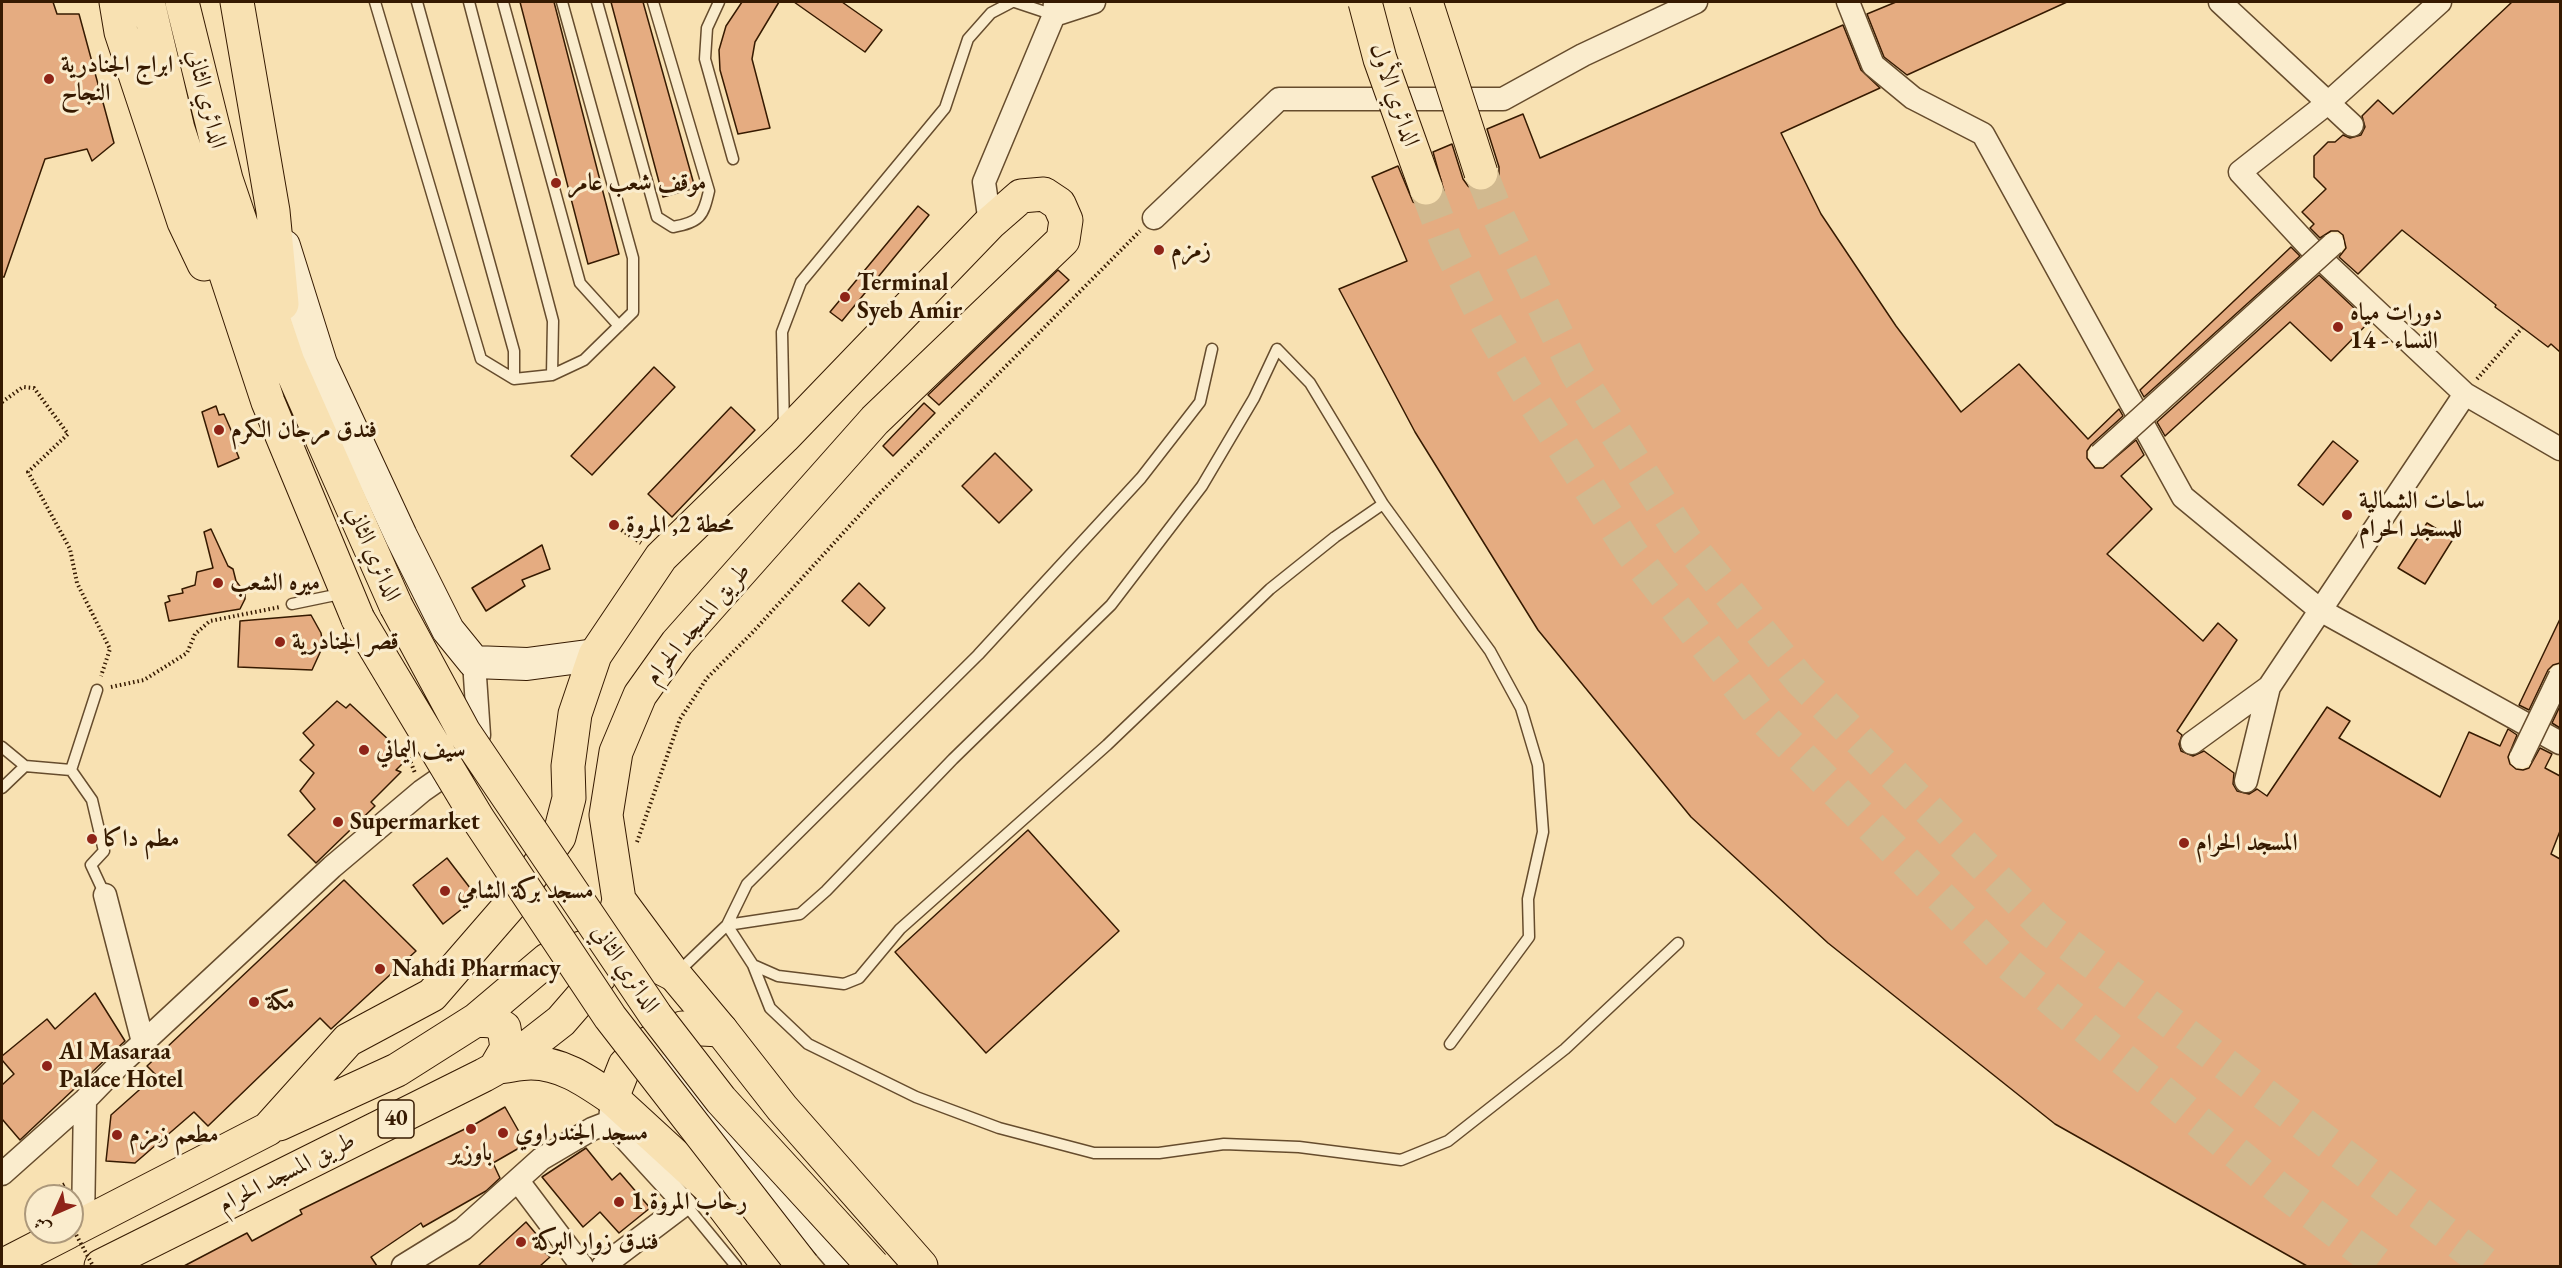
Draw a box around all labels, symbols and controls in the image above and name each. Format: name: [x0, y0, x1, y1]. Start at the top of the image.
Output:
street label: الدائري الأول: [1363, 40, 1425, 150]
street label: الدائري الثاني: [180, 46, 232, 152]
place label: ابراج الجنادرية النجاح: [61, 51, 173, 107]
marker: ابراج الجنادرية النجاح: [42, 72, 56, 86]
place label: موقف شعب عامر: [568, 169, 706, 197]
marker: موقف شعب عامر: [549, 176, 563, 190]
place label: زمزم: [1171, 236, 1211, 264]
marker: زمزم: [1152, 243, 1166, 257]
place label: Terminal Syeb Amir: [857, 269, 962, 325]
marker: Terminal Syeb Amir: [838, 290, 852, 304]
place label: دورات مياه النساء - 14: [2350, 299, 2443, 355]
marker: دورات مياه النساء - 14: [2331, 320, 2345, 334]
place label: فندق مرجان الكرم: [231, 416, 377, 444]
marker: فندق مرجان الكرم: [212, 423, 226, 437]
place label: ساحات الشمالية للمسجد الحرام: [2359, 487, 2485, 543]
street label: الدائري الثاني: [339, 502, 407, 606]
marker: ساحات الشمالية للمسجد الحرام: [2340, 508, 2354, 522]
place label: محطة 2, المروة: [626, 511, 733, 539]
marker: محطة 2, المروة: [607, 518, 621, 532]
street label: طريق المسجد الحرام: [639, 557, 757, 691]
place label: ميره الشعب: [230, 569, 320, 597]
marker: ميره الشعب: [211, 576, 225, 590]
place label: قصر الجنادرية: [292, 628, 399, 656]
marker: قصر الجنادرية: [273, 635, 287, 649]
place label: سيف اليماني: [376, 736, 466, 764]
marker: سيف اليماني: [357, 743, 371, 757]
place label: Supermarket: [350, 808, 480, 836]
marker: Supermarket: [331, 815, 345, 829]
place label: مطم داكا: [104, 825, 179, 853]
place label: المسجد الحرام: [2196, 829, 2298, 857]
marker: مطم داكا: [85, 832, 99, 846]
marker: المسجد الحرام: [2177, 836, 2191, 850]
place label: مسجد بركة الشامي: [457, 877, 593, 905]
marker: مسجد بركة الشامي: [438, 884, 452, 898]
street label: الدائري الثاني: [585, 919, 665, 1019]
place label: Nahdi Pharmacy: [392, 955, 561, 983]
marker: Nahdi Pharmacy: [373, 962, 387, 976]
place label: مكة: [266, 988, 295, 1016]
marker: مكة: [247, 995, 261, 1009]
place label: Al Masaraa Palace Hotel: [59, 1038, 183, 1094]
marker: Al Masaraa Palace Hotel: [40, 1059, 54, 1073]
road number: 40: [378, 1100, 414, 1138]
place label: مسجد الجندراوي: [515, 1119, 648, 1147]
place label: مطعم زمزم: [129, 1121, 219, 1149]
marker: باوزير: [464, 1122, 478, 1136]
street label: طريق المسجد الحرام: [214, 1126, 360, 1220]
marker: مسجد الجندراوي: [496, 1126, 510, 1140]
marker: مطعم زمزم: [110, 1128, 124, 1142]
place label: باوزير: [450, 1139, 492, 1167]
north arrow: [24, 1184, 84, 1244]
place label: رحاب المروة 1: [631, 1188, 747, 1216]
marker: رحاب المروة 1: [612, 1195, 626, 1209]
text: ش: [29, 1213, 55, 1239]
place label: فندق زوار البركة: [533, 1228, 659, 1256]
marker: فندق زوار البركة: [514, 1235, 528, 1249]

